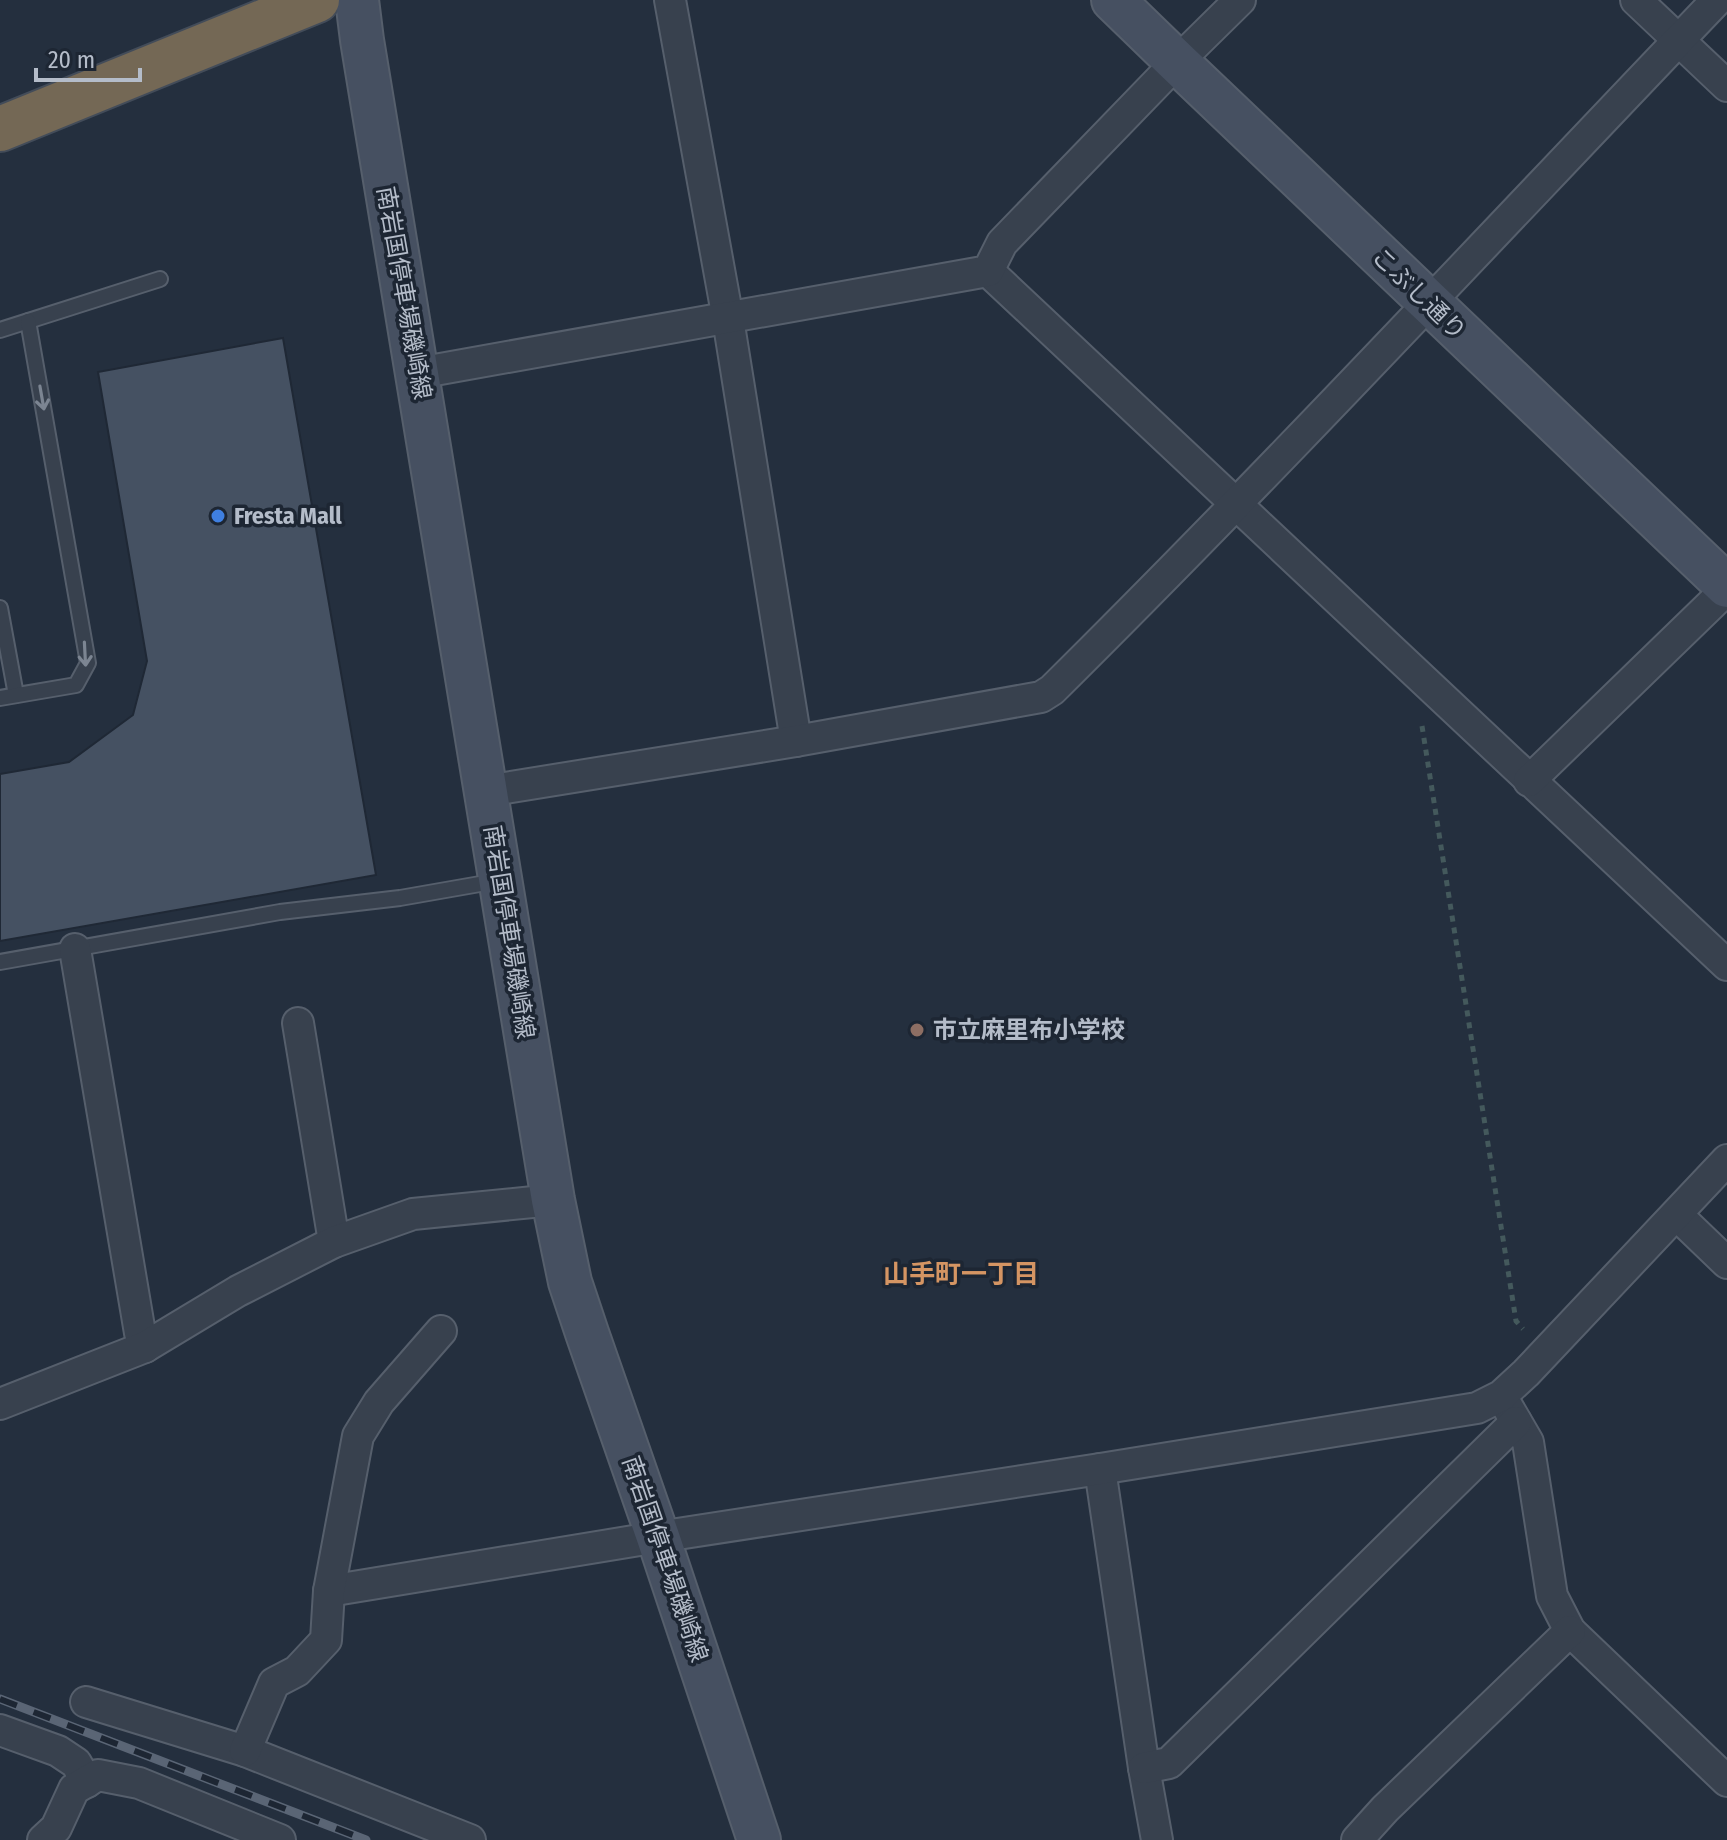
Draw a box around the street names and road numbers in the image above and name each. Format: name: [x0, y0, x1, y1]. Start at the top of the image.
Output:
street label: 南岩国停車場磯崎線: [371, 184, 437, 402]
street label: こぶし通り: [1366, 242, 1472, 346]
street label: 南岩国停車場磯崎線: [478, 823, 540, 1041]
street label: 南岩国停車場磯崎線: [617, 1452, 713, 1666]

